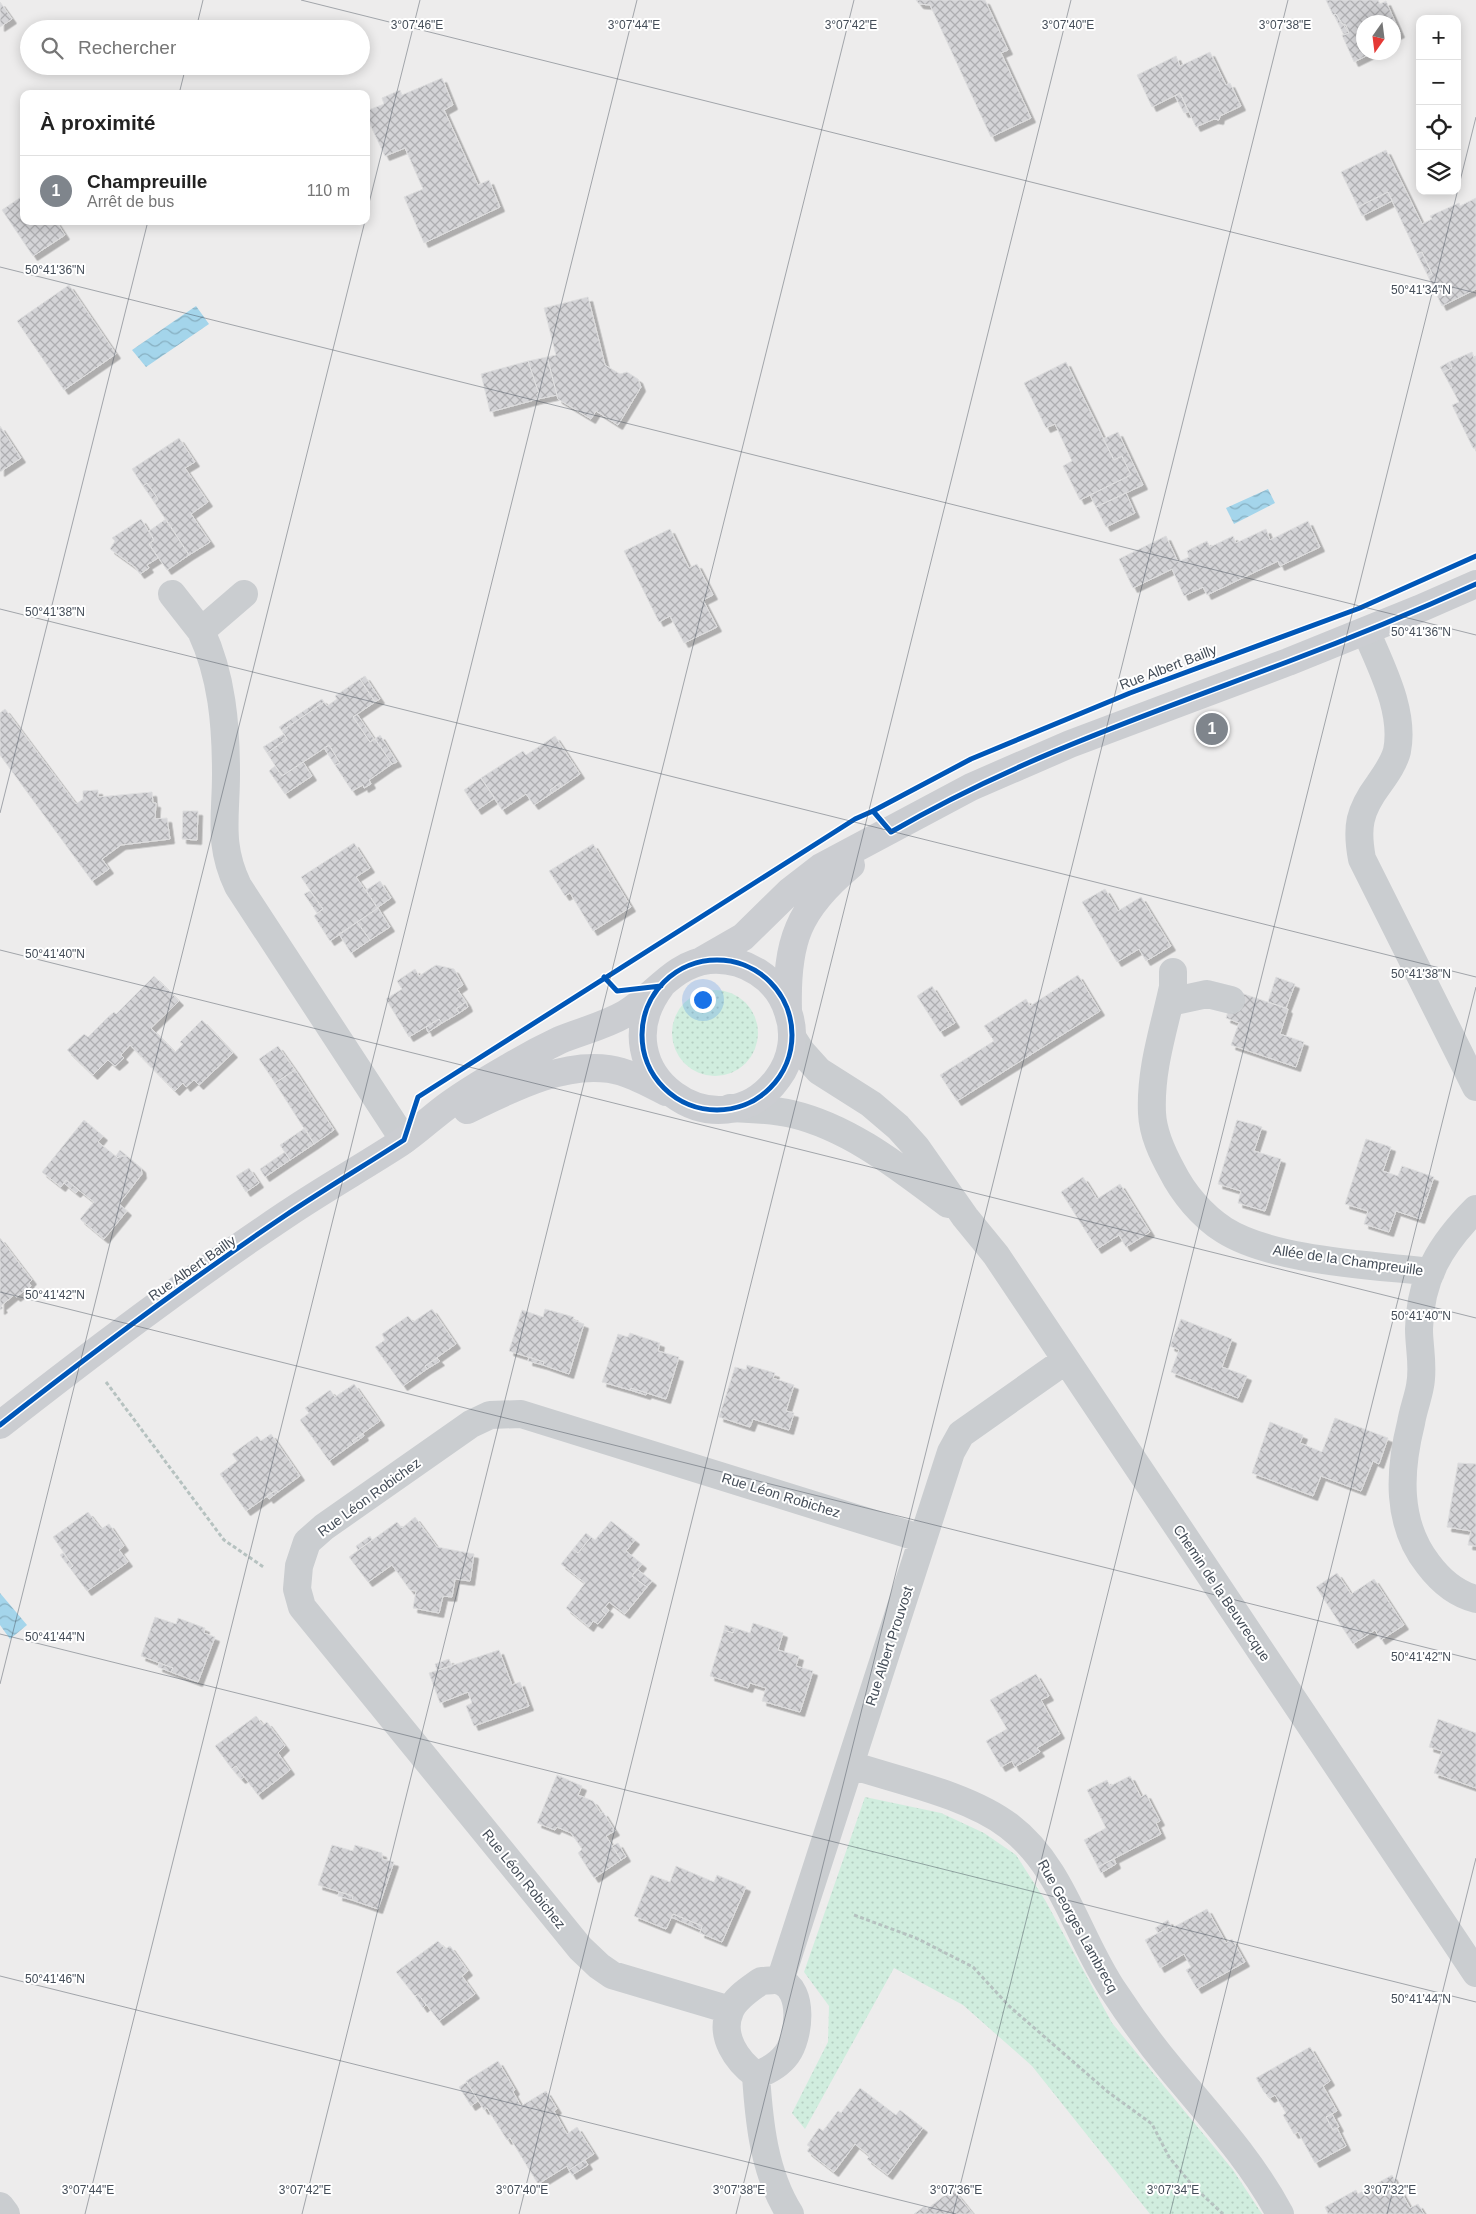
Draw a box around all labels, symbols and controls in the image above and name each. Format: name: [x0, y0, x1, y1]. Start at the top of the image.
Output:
north arrow: [1356, 15, 1401, 60]
map controls: [1416, 15, 1461, 195]
button: +: [1416, 15, 1461, 60]
text: 3°07'46"E: [391, 18, 443, 32]
text: 3°07'44"E: [608, 18, 660, 32]
text: 3°07'42"E: [825, 18, 877, 32]
text: 3°07'40"E: [1042, 18, 1094, 32]
text: 3°07'38"E: [1259, 18, 1311, 32]
search box: [20, 20, 370, 75]
icon: search: [38, 34, 66, 62]
text: Rechercher: [78, 37, 176, 58]
button: −: [1416, 60, 1461, 105]
button: locate: [1416, 105, 1461, 150]
text: À proximité: [40, 111, 156, 134]
button: layers: [1416, 150, 1461, 195]
text: Champreuille: [87, 171, 207, 192]
text: 1: [52, 182, 60, 199]
text: 110 m: [307, 182, 350, 199]
text: Arrêt de bus: [87, 193, 174, 210]
text: 50°41'36"N: [25, 263, 85, 277]
text: 50°41'34"N: [1391, 283, 1451, 297]
text: 50°41'38"N: [25, 605, 85, 619]
text: 50°41'36"N: [1391, 625, 1451, 639]
street label: Rue Albert Bailly: [1117, 641, 1219, 693]
pin: 1: [1196, 710, 1228, 748]
text: 50°41'40"N: [25, 947, 85, 961]
text: 50°41'38"N: [1391, 967, 1451, 981]
your location: [690, 987, 716, 1013]
street label: Rue Albert Bailly: [145, 1232, 239, 1304]
street label: Allée de la Champreuille: [1272, 1242, 1424, 1279]
text: 50°41'42"N: [25, 1288, 85, 1302]
text: 50°41'40"N: [1391, 1309, 1451, 1323]
street label: Rue Léon Robichez: [315, 1454, 423, 1540]
street label: Rue Léon Robichez: [720, 1469, 842, 1521]
street label: Chemin de la Beuvrecque: [1170, 1522, 1274, 1664]
street label: Rue Albert Prouvost: [862, 1584, 916, 1708]
text: 50°41'44"N: [25, 1630, 85, 1644]
text: 50°41'42"N: [1391, 1650, 1451, 1664]
street label: Rue Léon Robichez: [479, 1826, 569, 1932]
street label: Rue Georges Lambrecq: [1035, 1857, 1121, 1995]
text: 50°41'46"N: [25, 1972, 85, 1986]
text: 50°41'44"N: [1391, 1992, 1451, 2006]
text: 3°07'44"E: [62, 2183, 114, 2197]
text: 3°07'42"E: [279, 2183, 331, 2197]
text: 3°07'40"E: [496, 2183, 548, 2197]
text: 3°07'38"E: [713, 2183, 765, 2197]
text: 3°07'36"E: [930, 2183, 982, 2197]
text: 3°07'34"E: [1147, 2183, 1199, 2197]
text: 3°07'32"E: [1364, 2183, 1416, 2197]

